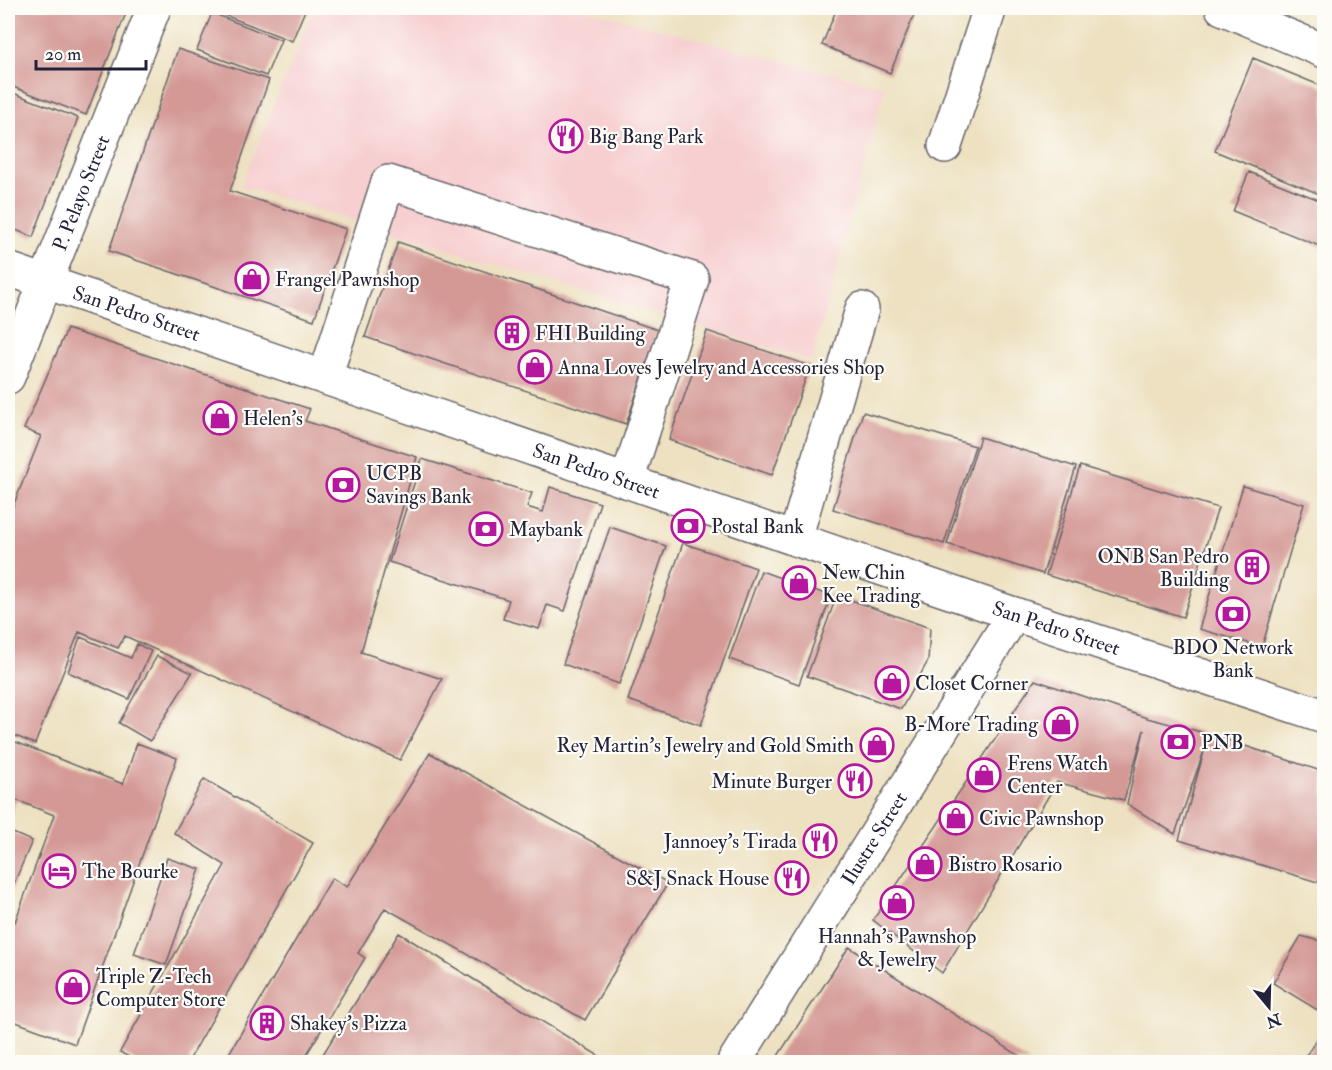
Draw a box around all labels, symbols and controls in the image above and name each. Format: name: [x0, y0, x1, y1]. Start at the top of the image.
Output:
scale bar: [36, 33, 146, 71]
text: 20 m: [45, 43, 81, 66]
restaurant icon: Big Bang Park: [548, 118, 584, 154]
place label: Big Bang Park: [589, 124, 704, 149]
street label: P. Pelayo Street: [47, 131, 116, 254]
shop icon: Frangel Pawnshop: [234, 261, 270, 297]
place label: Frangel Pawnshop: [275, 267, 419, 293]
street label: San Pedro Street: [70, 280, 204, 347]
building icon: FHI Building: [494, 315, 530, 351]
place label: FHI Building: [535, 321, 647, 346]
shop icon: Anna Loves Jewelry and Accessories Shop: [517, 349, 553, 385]
place label: Anna Loves Jewelry and Accessories Shop: [557, 355, 884, 381]
shop icon: Helen's: [202, 400, 238, 436]
place label: Helen's: [243, 406, 303, 431]
street label: San Pedro Street: [529, 438, 664, 505]
place label: UCPB Savings Bank: [366, 461, 472, 509]
bank icon: UCPB Savings Bank: [325, 467, 361, 503]
bank icon: Postal Bank: [670, 508, 706, 544]
bank icon: Maybank: [468, 511, 504, 547]
place label: Postal Bank: [711, 514, 804, 539]
place label: Maybank: [509, 517, 583, 542]
place label: ONB San Pedro Building: [1098, 544, 1230, 592]
building icon: ONB San Pedro Building: [1234, 549, 1270, 585]
place label: New Chin Kee Trading: [822, 560, 921, 608]
shop icon: New Chin Kee Trading: [781, 565, 817, 601]
street label: San Pedro Street: [989, 596, 1124, 661]
bank icon: BDO Network Bank: [1215, 596, 1251, 632]
place label: BDO Network Bank: [1173, 635, 1294, 683]
shop icon: Closet Corner: [874, 665, 910, 701]
place label: Closet Corner: [915, 671, 1029, 696]
shop icon: B-More Trading: [1043, 706, 1079, 742]
place label: B-More Trading: [904, 712, 1039, 737]
bank icon: PNB: [1160, 724, 1196, 760]
shop icon: Rey Martin's Jewelry and Gold Smith: [859, 727, 895, 763]
place label: PNB: [1201, 730, 1244, 755]
place label: Rey Martin's Jewelry and Gold Smith: [557, 733, 855, 758]
place label: Frens Watch Center: [1007, 751, 1108, 799]
shop icon: Frens Watch Center: [966, 757, 1002, 793]
restaurant icon: Minute Burger: [837, 763, 873, 799]
place label: Minute Burger: [711, 769, 833, 794]
street label: Ilustre Street: [836, 787, 913, 890]
shop icon: Civic Pawnshop: [938, 800, 974, 836]
place label: Civic Pawnshop: [979, 806, 1104, 832]
restaurant icon: Jannoey's Tirada: [802, 823, 838, 859]
place label: Jannoey's Tirada: [663, 829, 798, 854]
shop icon: Bistro Rosario: [907, 846, 943, 882]
place label: Bistro Rosario: [948, 852, 1062, 877]
hotel icon: The Bourke: [41, 853, 77, 889]
place label: The Bourke: [82, 859, 178, 884]
restaurant icon: S&J Snack House: [774, 860, 810, 896]
place label: S&J Snack House: [626, 866, 769, 891]
shop icon: Hannah's Pawnshop & Jewelry: [879, 885, 915, 921]
place label: Hannah's Pawnshop & Jewelry: [818, 924, 976, 972]
place label: Triple Z-Tech Computer Store: [96, 964, 226, 1013]
shop icon: Triple Z-Tech Computer Store: [55, 969, 91, 1005]
north arrow: [1239, 977, 1299, 1037]
building icon: Shakey's Pizza: [249, 1005, 285, 1041]
text: N: [1263, 1008, 1285, 1032]
place label: Shakey's Pizza: [290, 1011, 408, 1036]

